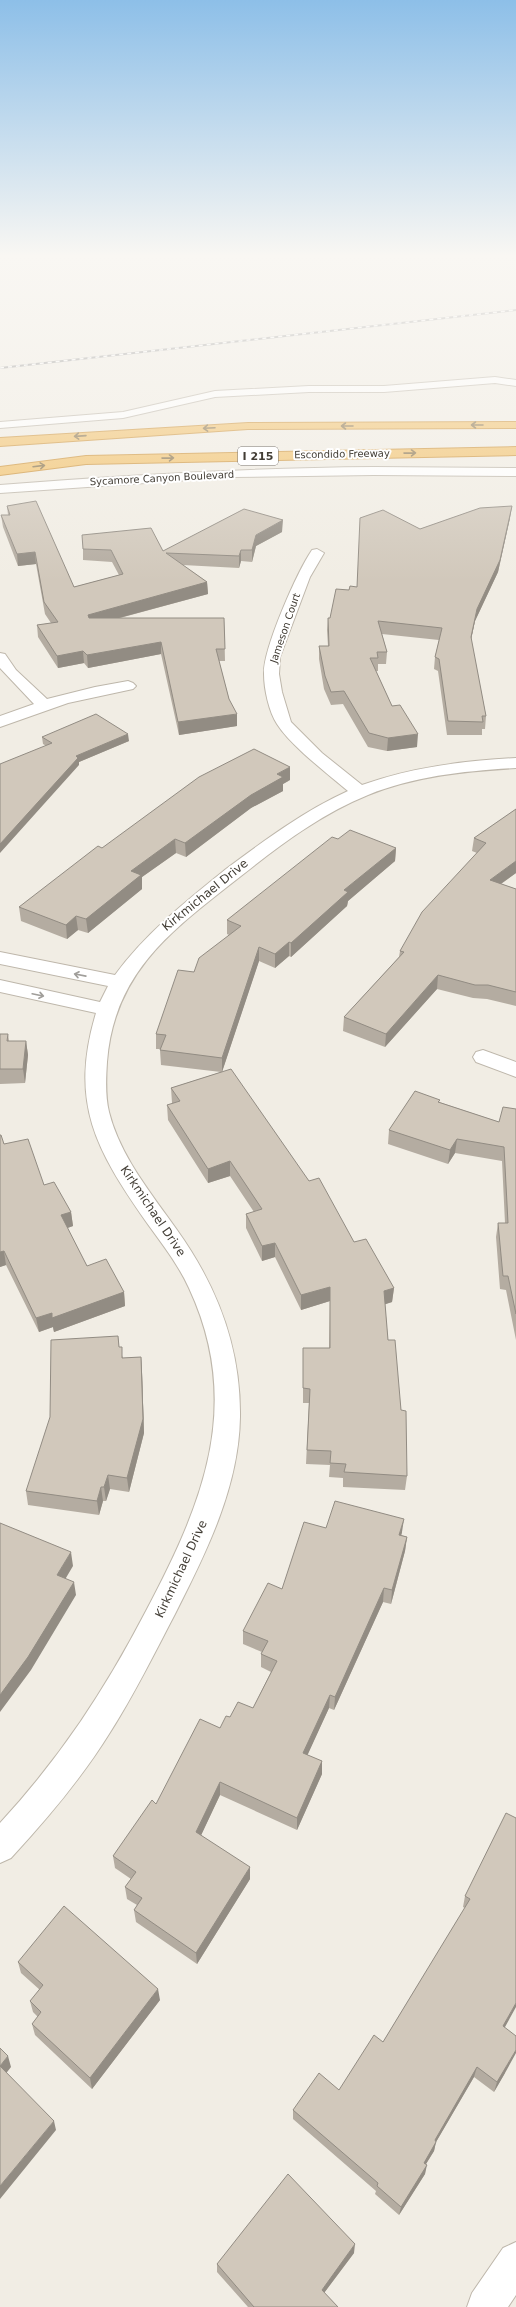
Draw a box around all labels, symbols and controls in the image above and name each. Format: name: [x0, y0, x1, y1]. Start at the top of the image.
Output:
one-way arrow: [471, 421, 484, 429]
one-way arrow: [341, 422, 354, 430]
one-way arrow: [203, 425, 216, 432]
one-way arrow: [74, 432, 87, 439]
road number: I 215: [238, 447, 278, 465]
street label: Escondido Freeway: [294, 448, 390, 460]
one-way arrow: [403, 449, 416, 457]
one-way arrow: [161, 454, 174, 462]
one-way arrow: [32, 462, 45, 470]
street label: Sycamore Canyon Boulevard: [90, 469, 234, 487]
street label: Jameson Court: [268, 591, 302, 665]
street label: Kirkmichael Drive: [159, 856, 251, 934]
one-way arrow: [74, 970, 87, 978]
one-way arrow: [31, 991, 44, 999]
street label: Kirkmichael Drive: [118, 1163, 188, 1259]
street label: Kirkmichael Drive: [152, 1518, 210, 1620]

